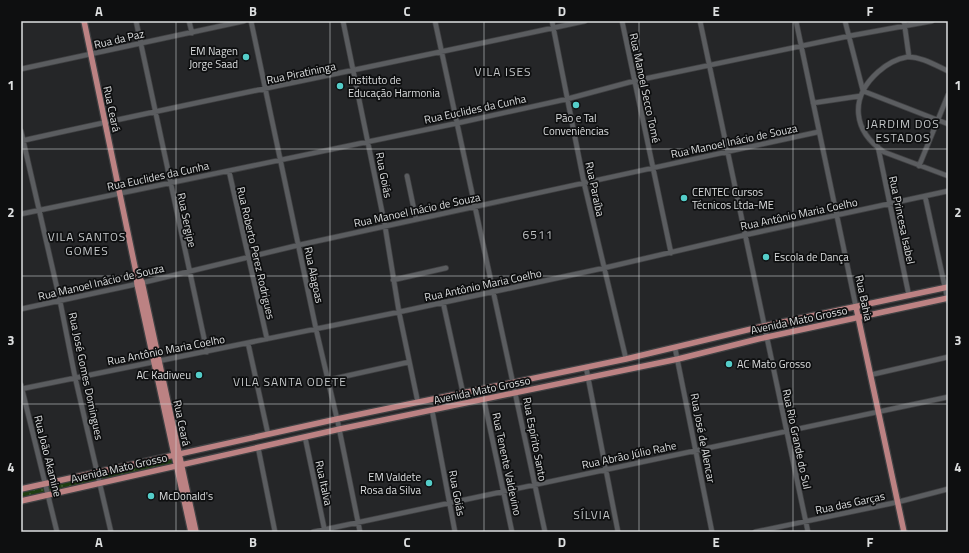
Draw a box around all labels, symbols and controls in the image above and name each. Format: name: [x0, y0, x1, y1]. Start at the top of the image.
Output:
text: A: [95, 1, 103, 21]
text: B: [249, 1, 257, 21]
text: C: [403, 1, 411, 21]
text: D: [558, 1, 566, 21]
text: E: [712, 1, 720, 21]
text: F: [867, 1, 874, 21]
street label: Rua da Paz: [92, 25, 146, 53]
street label: Rua Manoel Secco Tomé: [626, 32, 665, 145]
place label: EM Nagen Jorge Saad: [189, 43, 238, 72]
marker: EM Nagen Jorge Saad: [241, 52, 251, 62]
street label: Rua Piratininga: [265, 58, 338, 88]
district label: VILA ISES: [474, 62, 532, 81]
place label: Instituto de Educação Harmonia: [348, 72, 441, 101]
text: 1: [7, 75, 15, 95]
text: 1: [954, 75, 962, 95]
marker: Instituto de Educação Harmonia: [335, 81, 345, 91]
street label: Rua Ceará: [99, 84, 125, 134]
street label: Rua Euclides da Cunha: [423, 90, 528, 128]
marker: Pão e Tal Conveniências: [571, 100, 581, 110]
place label: Pão e Tal Conveniências: [543, 110, 609, 139]
district label: JARDIM DOS ESTADOS: [866, 114, 940, 147]
street label: Rua Manoel Inácio de Souza: [669, 120, 799, 162]
street label: Rua Goiás: [372, 151, 396, 199]
street label: Rua Euclides da Cunha: [106, 157, 211, 195]
street label: Rua Paraíba: [581, 160, 609, 218]
street label: Rua Princesa Isabel: [885, 174, 919, 266]
place label: CENTEC Cursos Técnicos Ltda-ME: [692, 184, 774, 213]
street label: Rua Roberto Perez Rodrigues: [233, 185, 279, 321]
street label: Rua Manoel Inácio de Souza: [352, 189, 482, 231]
street label: Rua Sergipe: [173, 191, 201, 249]
marker: CENTEC Cursos Técnicos Ltda-ME: [679, 193, 689, 203]
street label: Rua Antônio Maria Coelho: [739, 194, 859, 234]
text: 2: [7, 202, 15, 222]
text: 2: [954, 202, 962, 222]
district label: 6511: [523, 225, 553, 244]
district label: VILA SANTOS GOMES: [48, 227, 126, 260]
street label: Rua Alagoas: [300, 245, 328, 305]
place label: Escola de Dança: [774, 249, 849, 265]
marker: Escola de Dança: [761, 252, 771, 262]
street label: Rua Manoel Inácio de Souza: [36, 260, 166, 304]
street label: Rua Antônio Maria Coelho: [423, 265, 543, 305]
street label: Rua Bahia: [851, 274, 877, 323]
street label: Avenida Mato Grosso: [749, 302, 849, 338]
street label: Rua José Gomes Domingues: [65, 311, 107, 441]
text: 3: [7, 330, 15, 350]
text: 3: [954, 330, 962, 350]
street label: Rua Antônio Maria Coelho: [106, 331, 226, 369]
place label: AC Mato Grosso: [737, 356, 811, 372]
marker: AC Mato Grosso: [724, 359, 734, 369]
place label: AC Kadiweu: [136, 367, 191, 383]
marker: AC Kadiweu: [194, 370, 204, 380]
district label: VILA SANTA ODETE: [233, 372, 347, 391]
street label: Avenida Mato Grosso: [432, 372, 532, 408]
street label: Rua Rio Grande do Sul: [779, 387, 815, 491]
street label: Rua José de Alencar: [686, 392, 720, 484]
street label: Rua Espírito Santo: [519, 396, 551, 483]
street label: Rua Ceará: [169, 398, 195, 448]
street label: Rua Tenente Valdevino: [488, 411, 526, 517]
street label: Rua João Akamine: [30, 414, 66, 499]
street label: Rua Abrão Júlio Rahe: [580, 437, 678, 473]
street label: Avenida Mato Grosso: [69, 449, 169, 487]
text: 4: [7, 457, 15, 477]
text: 4: [954, 457, 962, 477]
street label: Rua Italva: [311, 459, 337, 508]
place label: EM Valdete Rosa da Silva: [360, 469, 421, 498]
street label: Rua Goiás: [445, 469, 469, 517]
marker: EM Valdete Rosa da Silva: [424, 478, 434, 488]
place label: McDonald's: [159, 488, 213, 504]
street label: Rua das Garças: [814, 488, 886, 518]
marker: McDonald's: [146, 491, 156, 501]
district label: SÍLVIA: [573, 505, 611, 524]
text: A: [95, 532, 103, 552]
text: B: [249, 532, 257, 552]
text: C: [403, 532, 411, 552]
text: D: [558, 532, 566, 552]
text: E: [712, 532, 720, 552]
text: F: [867, 532, 874, 552]

